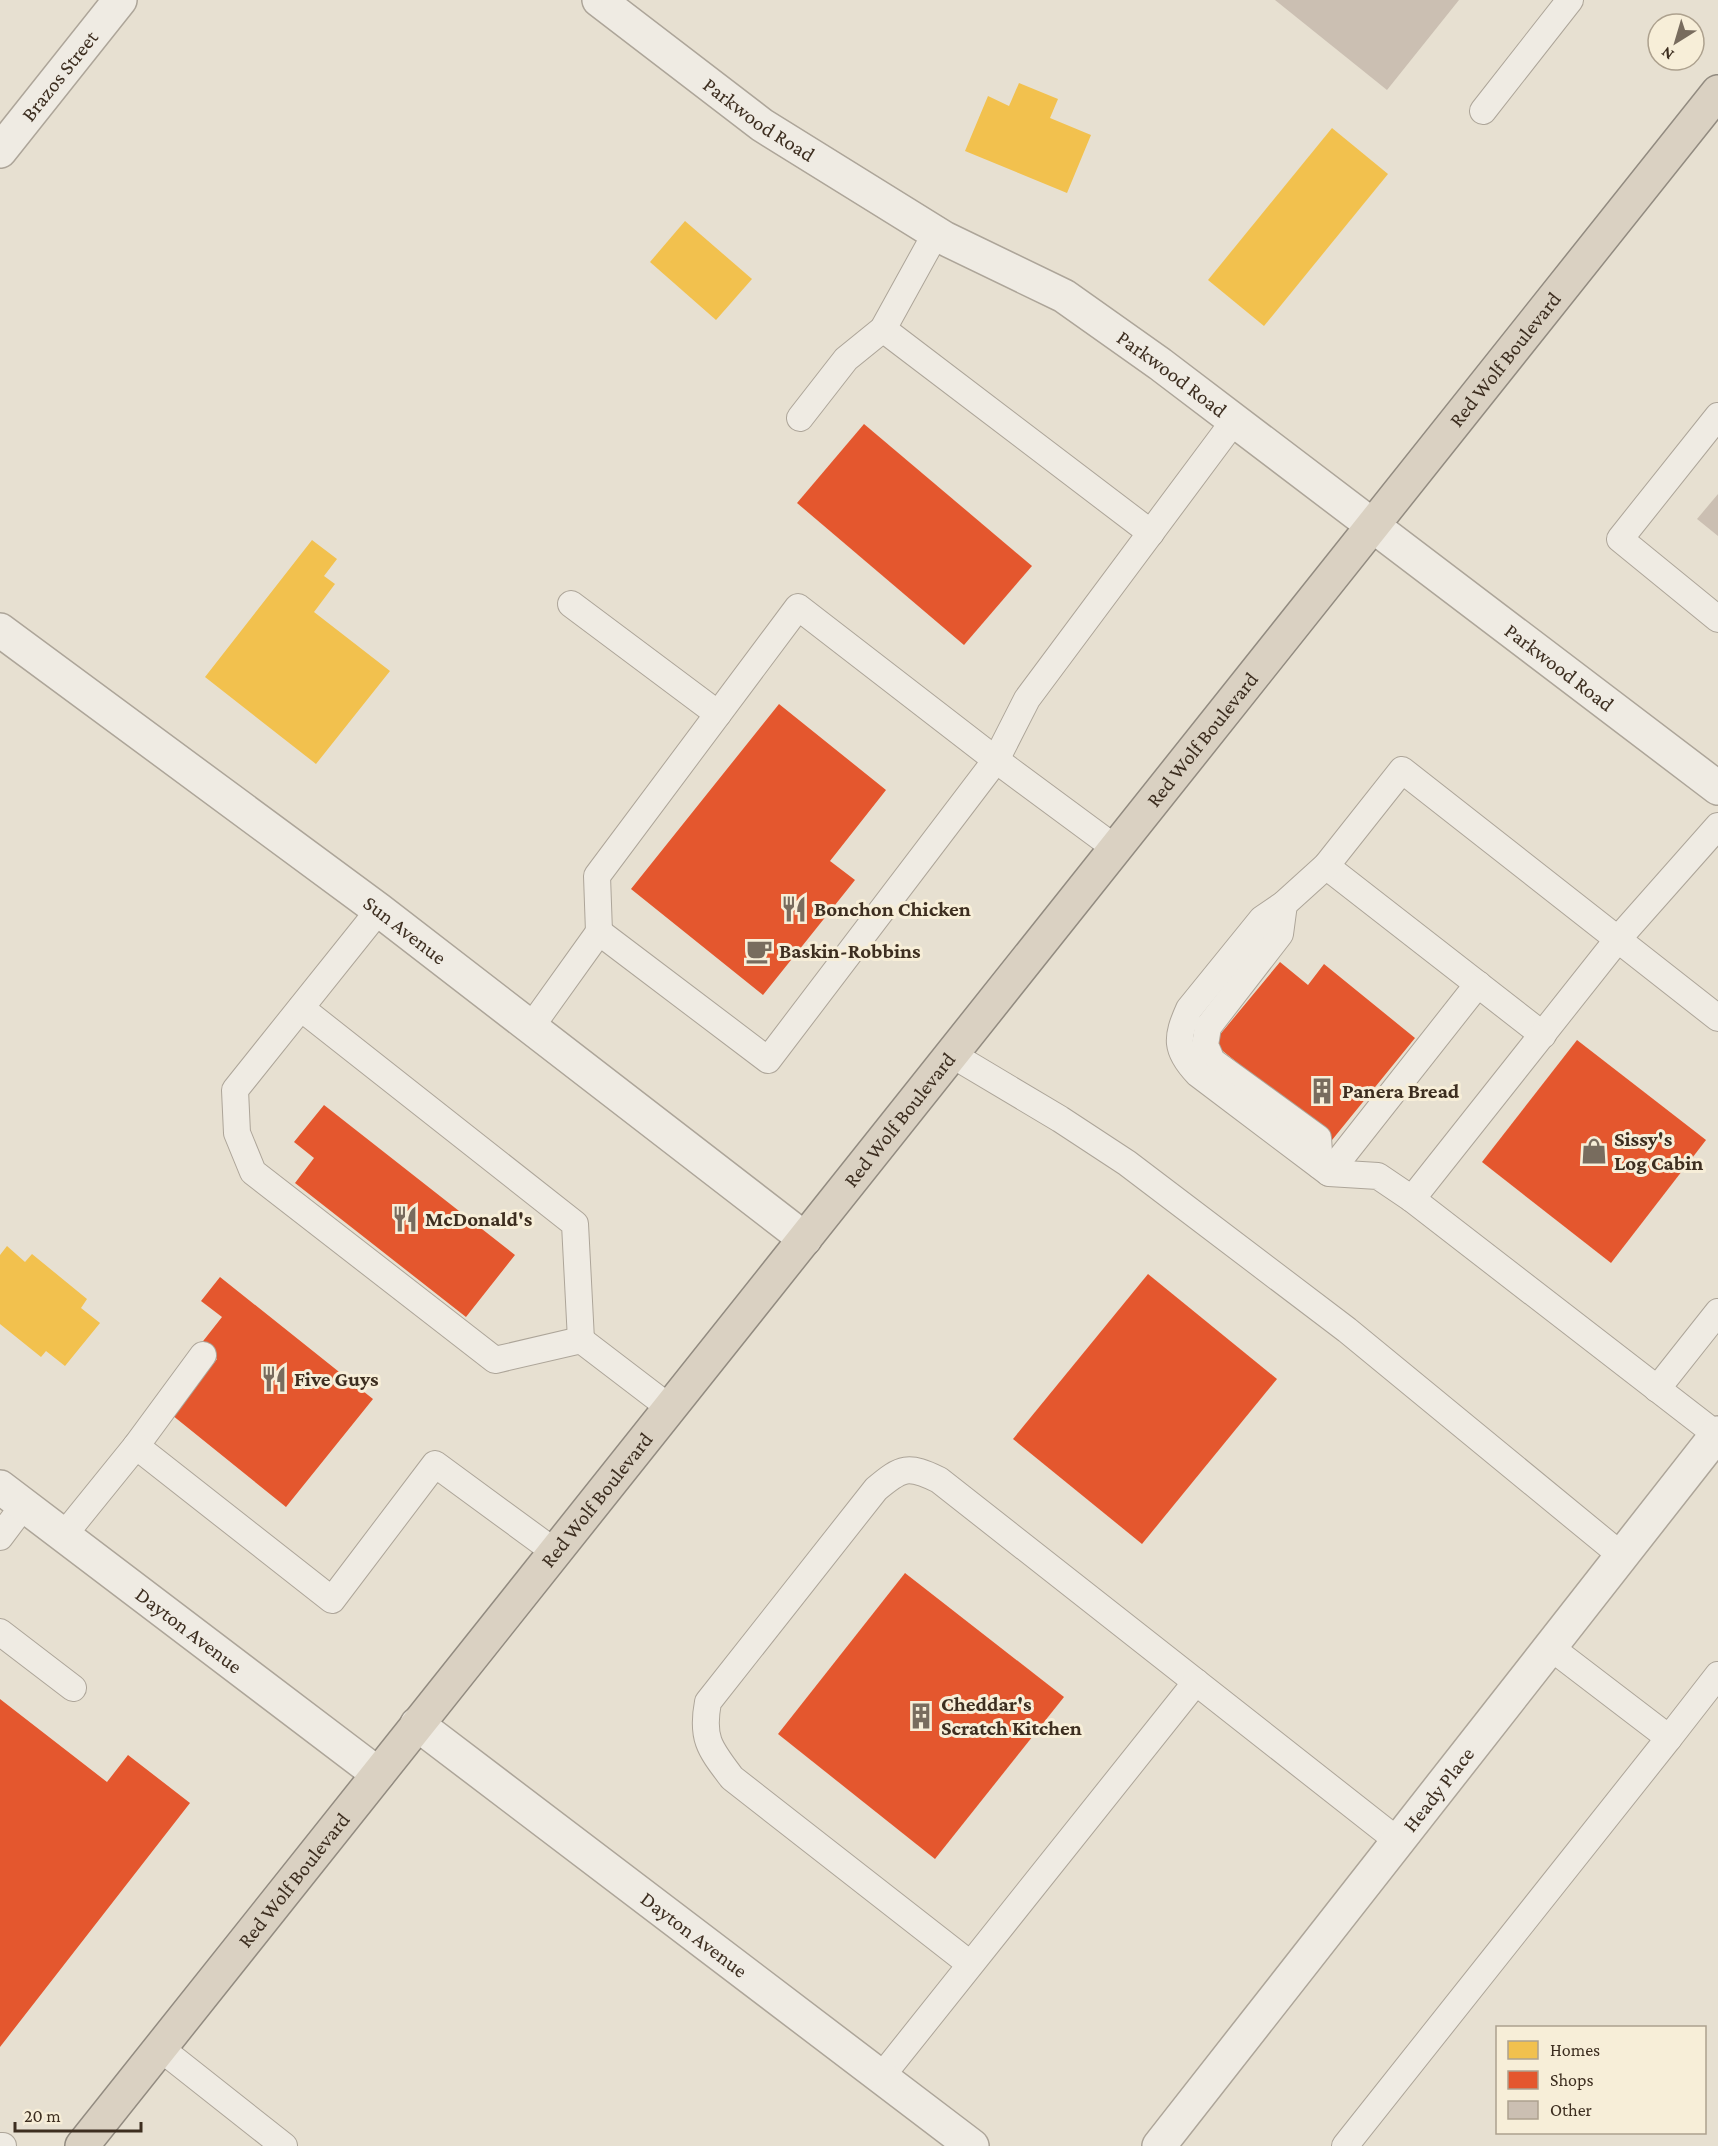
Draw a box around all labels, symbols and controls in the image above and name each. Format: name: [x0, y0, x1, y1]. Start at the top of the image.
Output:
north arrow: [1646, 12, 1706, 72]
street label: Brazos Street: [16, 25, 104, 126]
text: N: [1658, 43, 1677, 64]
street label: Parkwood Road: [699, 72, 819, 167]
street label: Red Wolf Boulevard: [1444, 287, 1566, 432]
street label: Parkwood Road: [1112, 325, 1232, 422]
street label: Parkwood Road: [1500, 618, 1619, 716]
street label: Red Wolf Boulevard: [1141, 667, 1263, 812]
street label: Sun Avenue: [359, 891, 451, 970]
restaurant icon: Bonchon Chicken: [779, 894, 809, 924]
place label: Bonchon Chicken: [814, 897, 971, 921]
cafe icon: Baskin-Robbins: [744, 936, 774, 966]
place label: Baskin-Robbins: [779, 939, 921, 963]
street label: Red Wolf Boulevard: [839, 1048, 960, 1192]
building icon: Panera Bread: [1307, 1076, 1337, 1106]
place label: Panera Bread: [1342, 1079, 1460, 1103]
place label: Sissy's Log Cabin: [1614, 1127, 1703, 1175]
shop icon: Sissy's Log Cabin: [1579, 1136, 1609, 1166]
restaurant icon: McDonald's: [390, 1204, 420, 1234]
place label: McDonald's: [425, 1207, 533, 1231]
restaurant icon: Five Guys: [259, 1364, 289, 1394]
place label: Five Guys: [294, 1367, 379, 1391]
street label: Red Wolf Boulevard: [536, 1428, 657, 1572]
street label: Dayton Avenue: [131, 1582, 247, 1678]
place label: Cheddar's Scratch Kitchen: [941, 1692, 1082, 1740]
building icon: Cheddar's Scratch Kitchen: [906, 1701, 936, 1731]
street label: Heady Place: [1398, 1742, 1479, 1837]
street label: Red Wolf Boulevard: [233, 1808, 355, 1952]
street label: Dayton Avenue: [636, 1886, 752, 1983]
legend: [1496, 2026, 1706, 2134]
text: Homes: [1550, 2040, 1600, 2060]
text: Shops: [1550, 2070, 1594, 2090]
scale bar: [15, 2095, 141, 2133]
text: Other: [1550, 2100, 1593, 2120]
text: 20 m: [24, 2106, 61, 2126]

